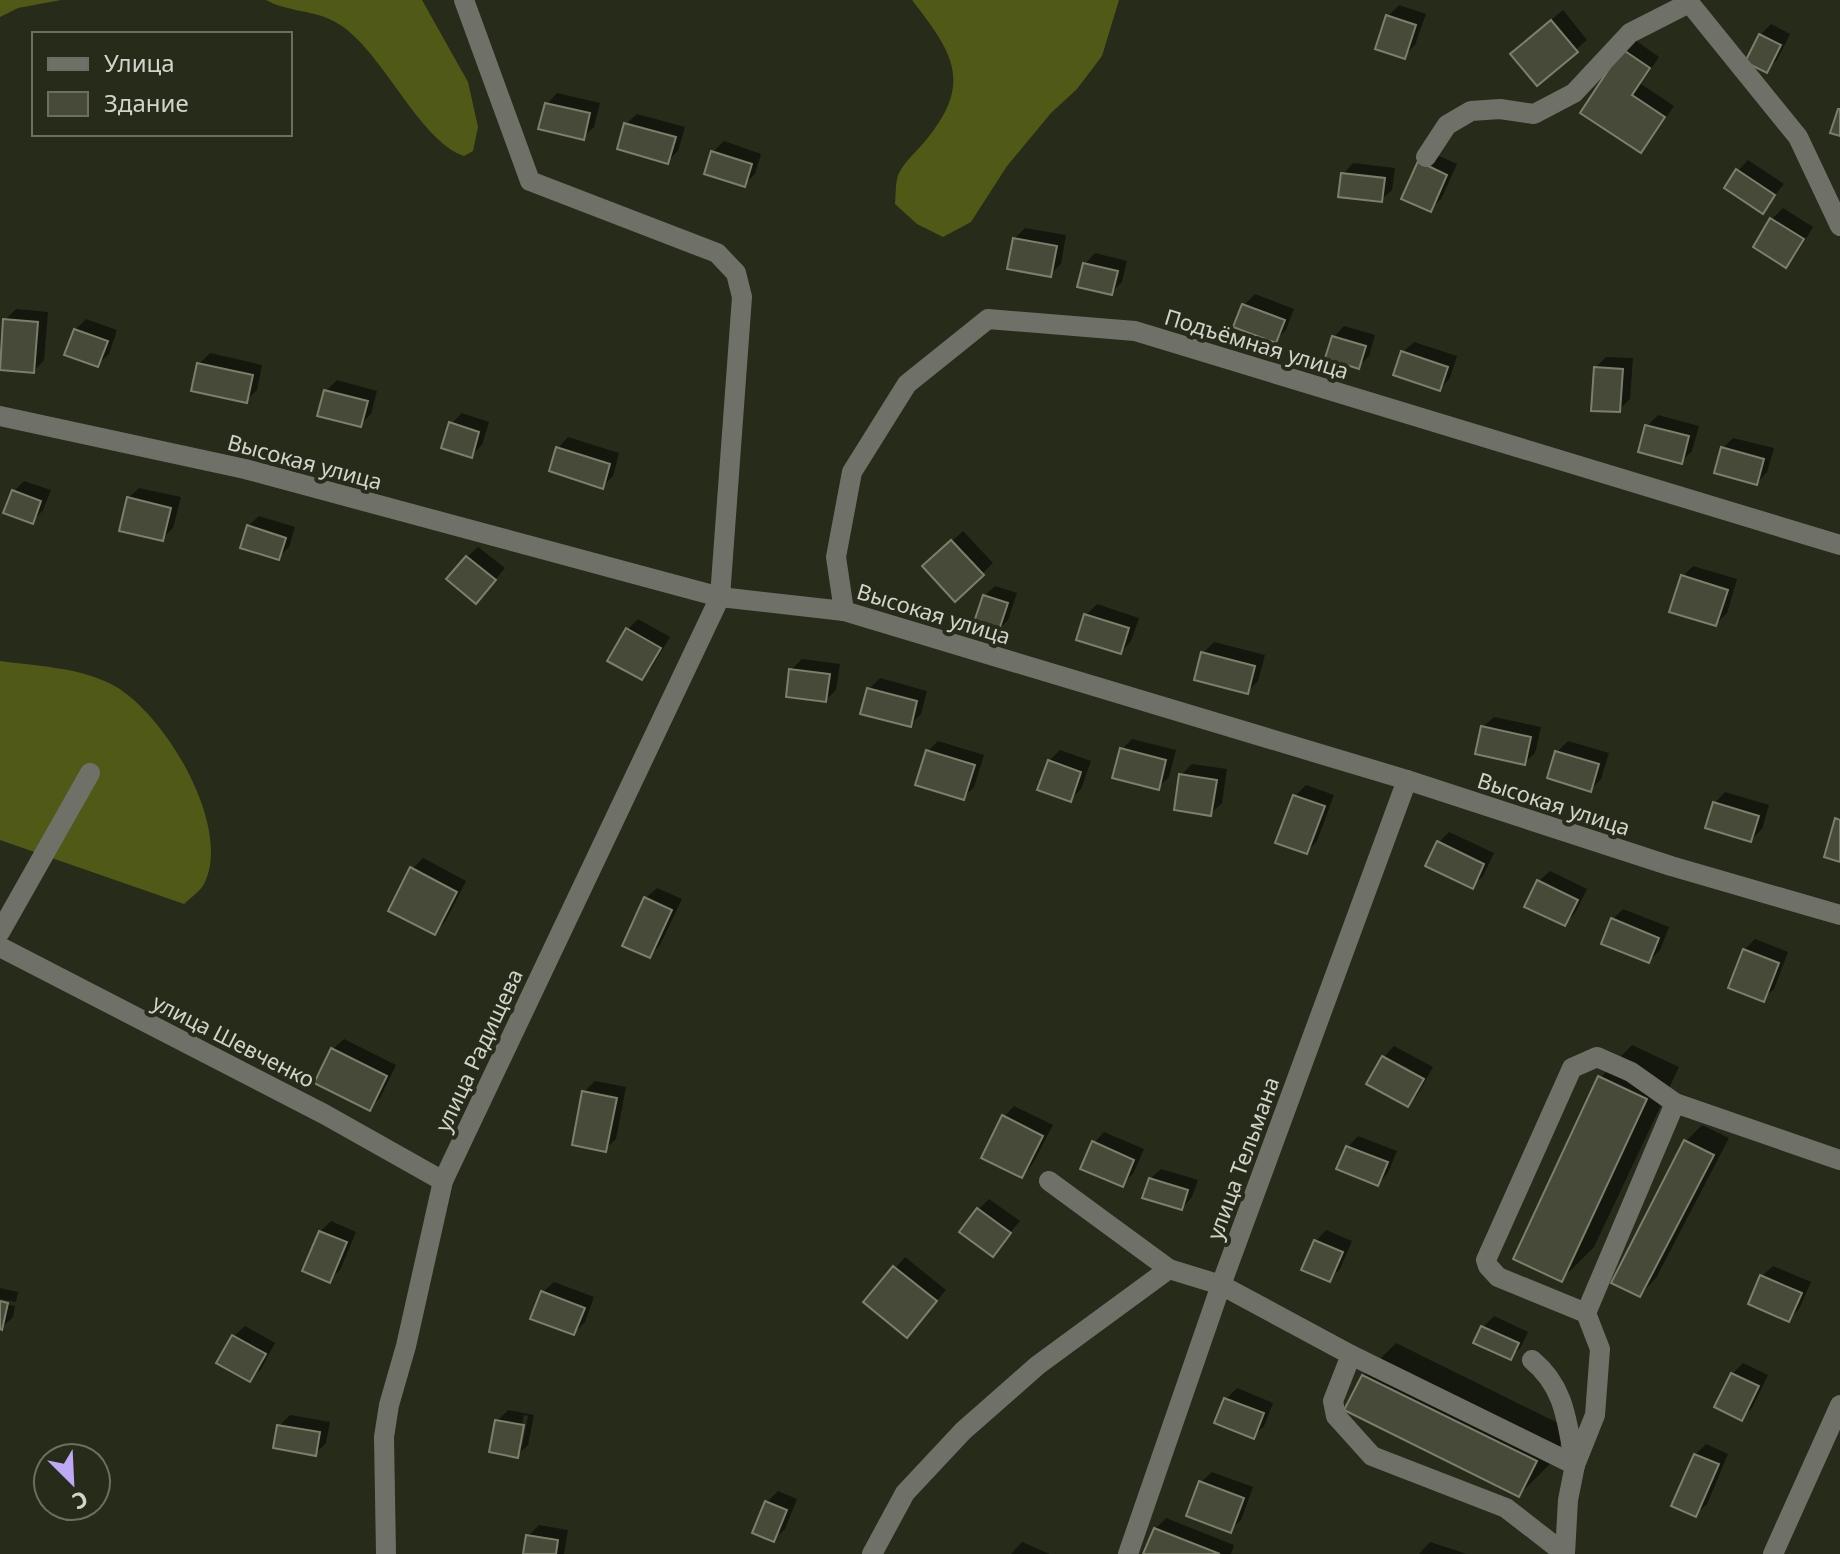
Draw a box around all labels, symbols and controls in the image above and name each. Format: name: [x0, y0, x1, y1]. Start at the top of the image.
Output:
legend: [32, 32, 292, 136]
text: Улица: [104, 46, 175, 79]
text: Здание: [104, 86, 189, 119]
street label: Подъёмная улица: [1161, 301, 1353, 385]
street label: Высокая улица: [224, 426, 386, 496]
street label: Высокая улица: [854, 575, 1014, 651]
street label: Высокая улица: [1474, 764, 1634, 842]
street label: улица Радищева: [427, 964, 529, 1136]
street label: улица Шевченко: [148, 986, 320, 1094]
street label: улица Тельмана: [1199, 1072, 1285, 1244]
north arrow: [32, 1442, 112, 1522]
text: С: [68, 1485, 93, 1518]

